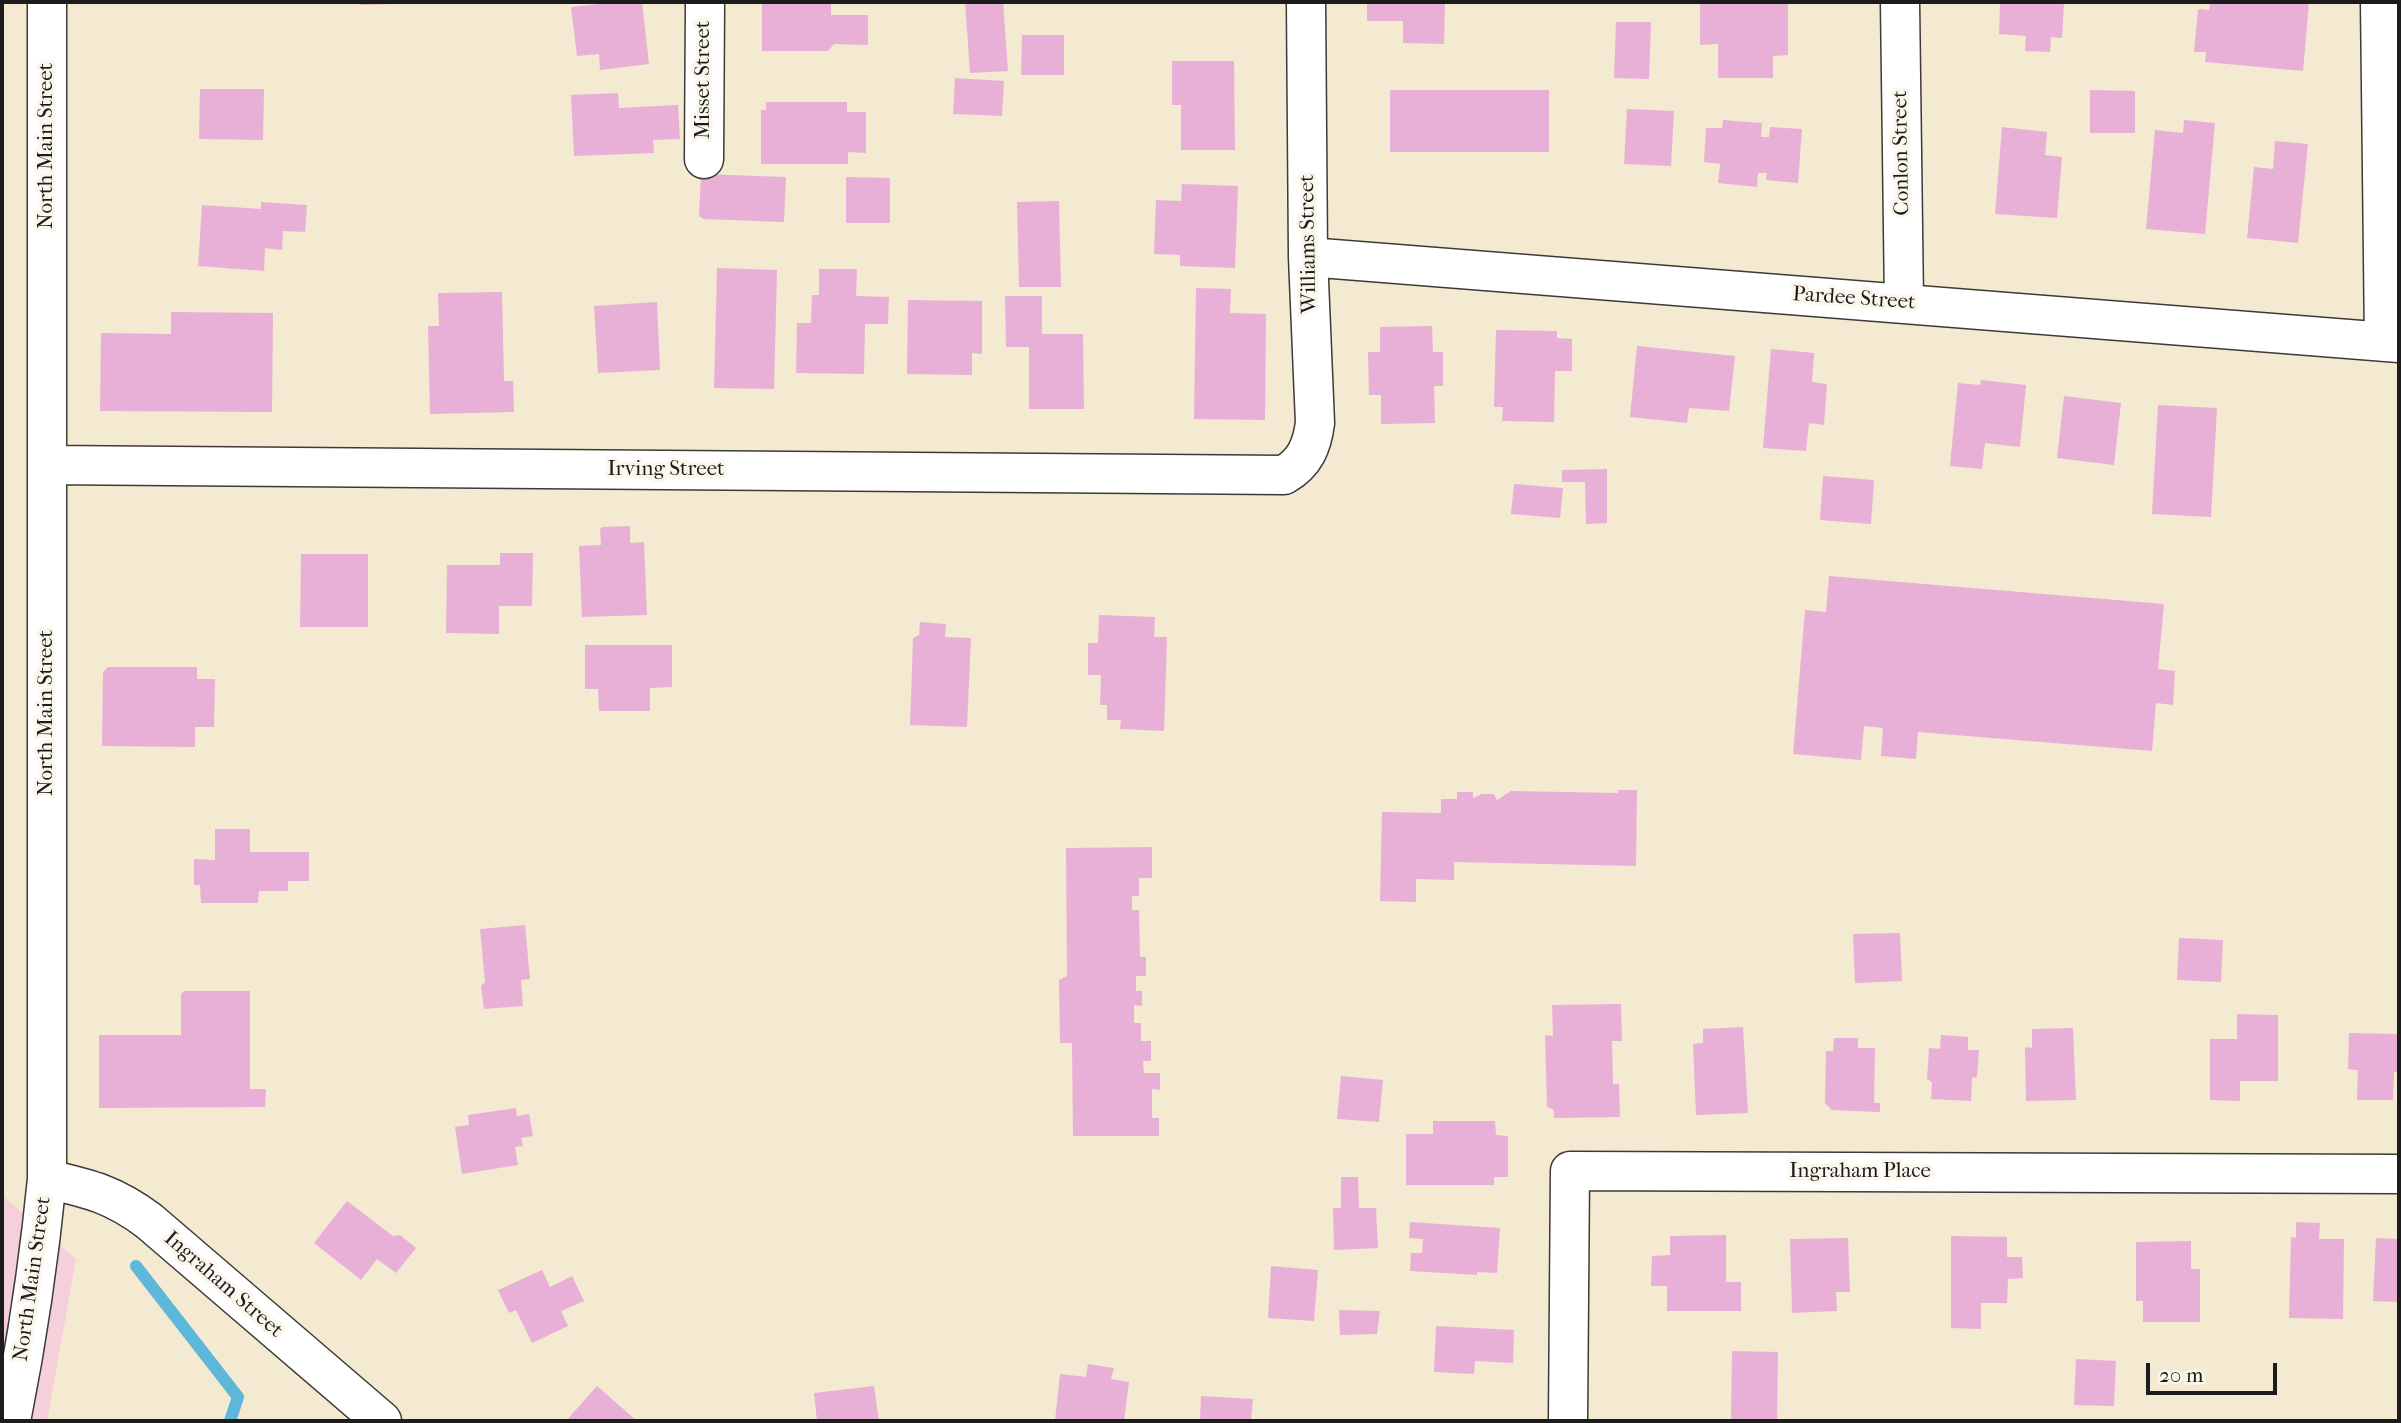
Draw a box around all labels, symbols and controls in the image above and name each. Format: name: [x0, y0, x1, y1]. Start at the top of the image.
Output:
street label: Misset Street: [691, 21, 717, 139]
street label: North Main Street: [34, 63, 60, 229]
street label: Conlon Street: [1888, 90, 1916, 216]
street label: Williams Street: [1295, 174, 1323, 314]
street label: Pardee Street: [1792, 282, 1916, 316]
street label: Irving Street: [607, 457, 725, 483]
street label: North Main Street: [34, 630, 60, 796]
street label: Ingraham Place: [1789, 1159, 1931, 1185]
street label: North Main Street: [9, 1195, 57, 1363]
street label: Ingraham Street: [158, 1227, 288, 1343]
scale bar: [2149, 1350, 2280, 1394]
text: 20 m: [2159, 1363, 2203, 1387]

